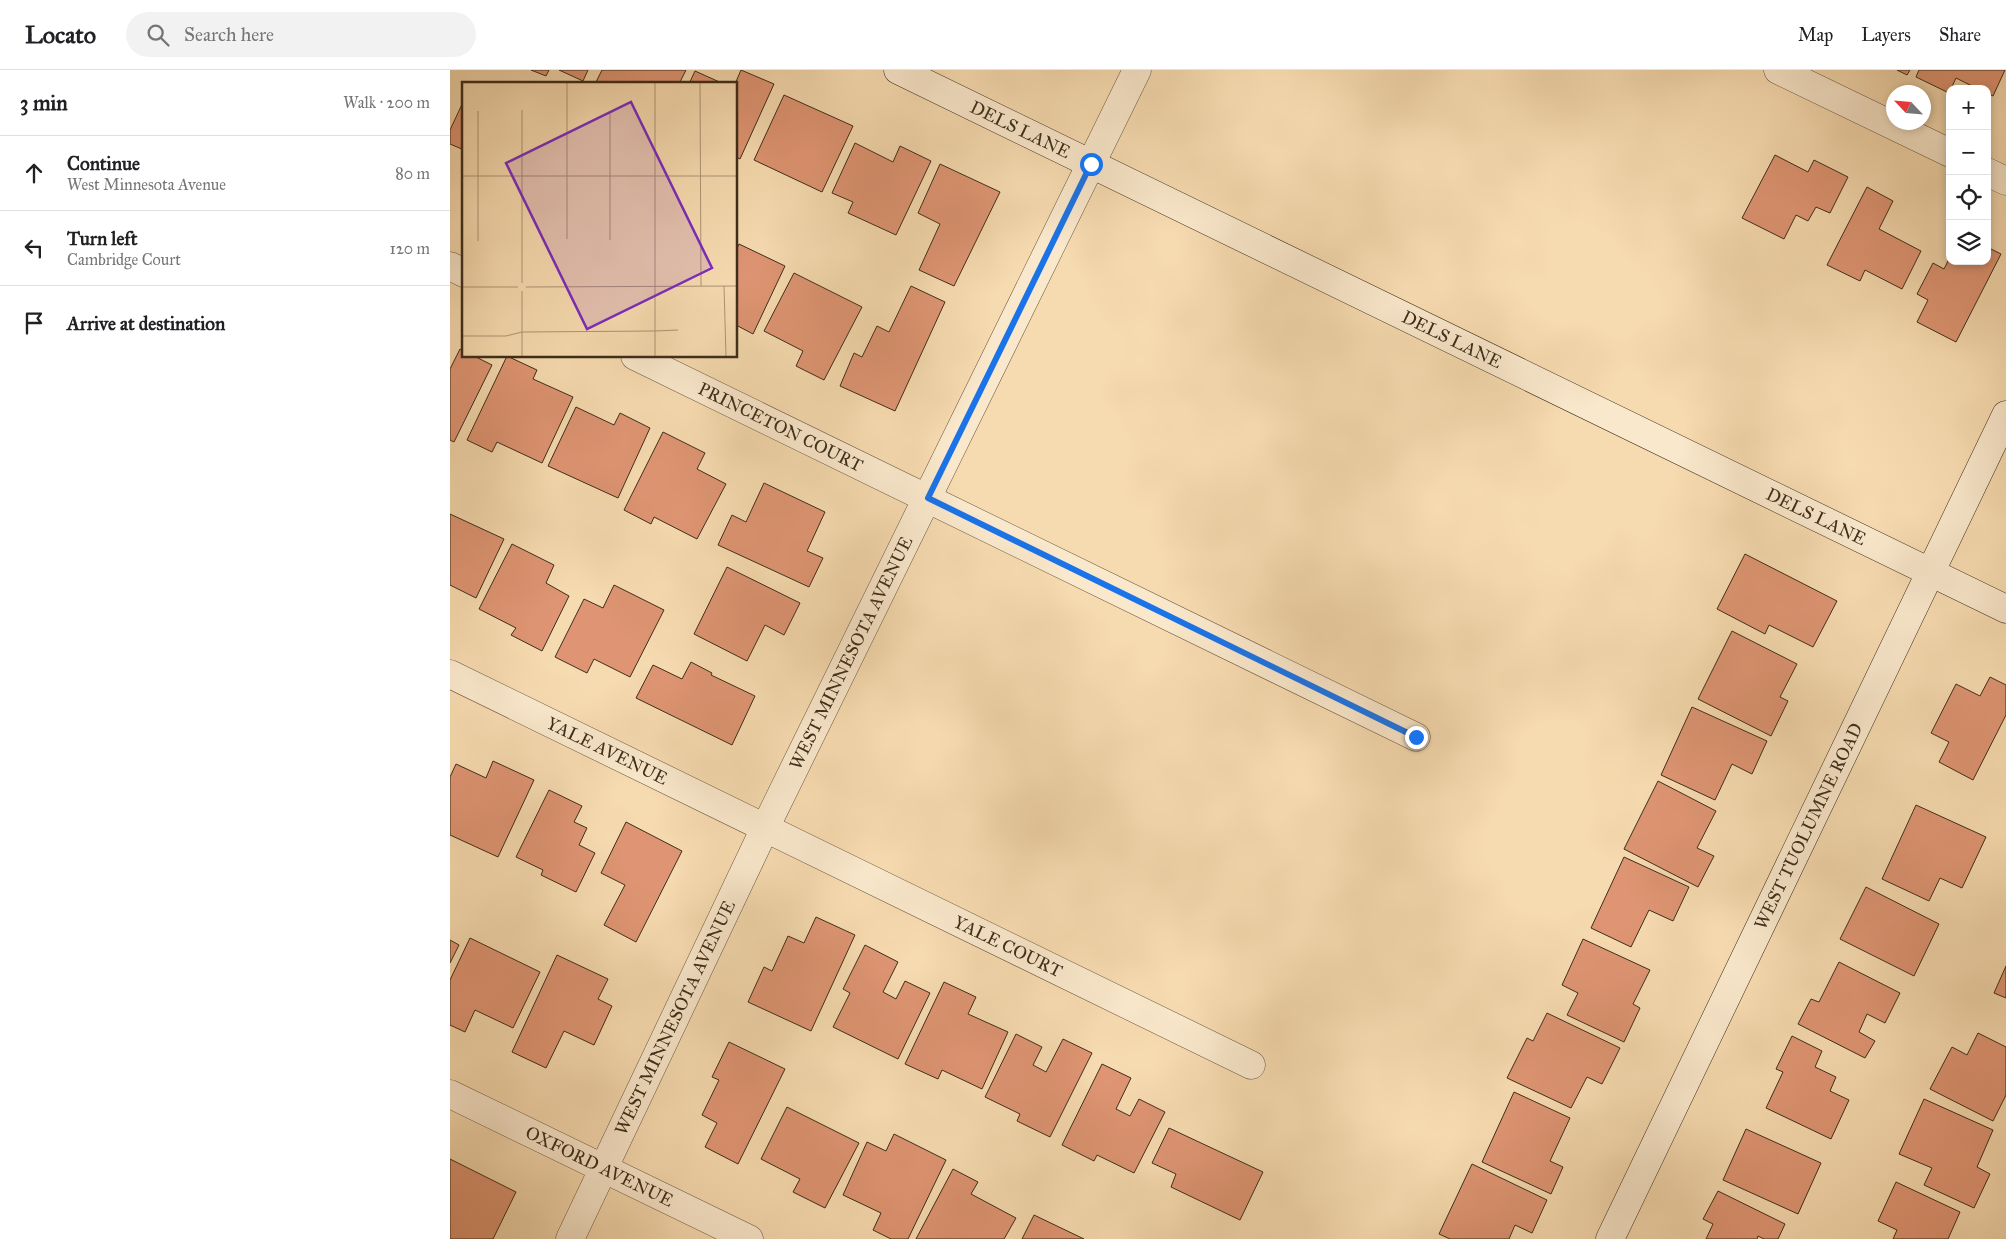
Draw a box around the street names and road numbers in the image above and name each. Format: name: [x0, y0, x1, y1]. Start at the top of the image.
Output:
street label: DELS LANE: [967, 96, 1074, 163]
street label: DELS LANE: [1398, 306, 1506, 373]
street label: PRINCETON COURT: [695, 378, 867, 477]
street label: DELS LANE: [1762, 483, 1870, 550]
street label: WEST MINNESOTA AVENUE: [784, 533, 917, 773]
street label: YALE AVENUE: [543, 712, 671, 790]
street label: WEST TUOLUMNE ROAD: [1749, 719, 1867, 933]
street label: WEST MINNESOTA AVENUE: [610, 897, 740, 1139]
street label: YALE COURT: [950, 911, 1066, 982]
street label: OXFORD AVENUE: [522, 1121, 677, 1212]

